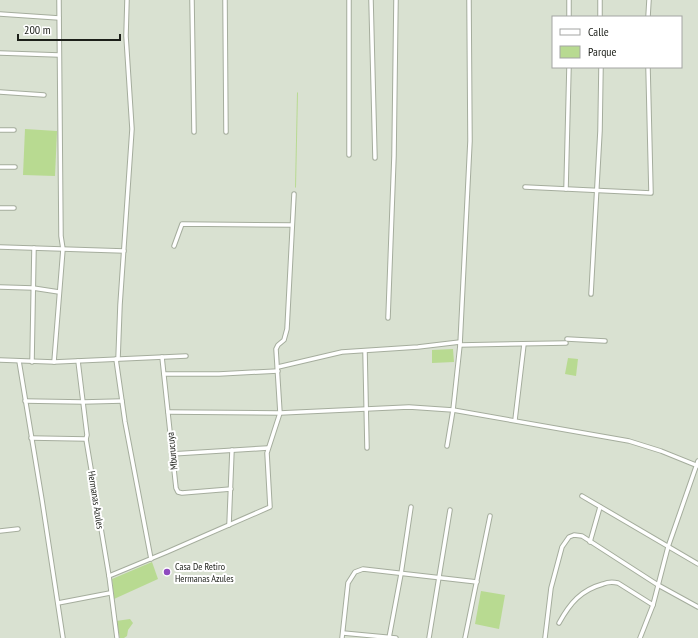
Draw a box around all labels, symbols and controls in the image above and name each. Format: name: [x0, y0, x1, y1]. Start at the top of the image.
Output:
scale bar: [18, 16, 120, 42]
legend: [552, 16, 682, 68]
text: 200 m: [24, 22, 51, 37]
text: Calle: [588, 24, 609, 39]
text: Parque: [588, 44, 617, 59]
street label: Mburucuya: [164, 432, 180, 470]
street label: Hermanas Azules: [85, 470, 107, 531]
place label: Casa De Retiro Hermanas Azules: [175, 560, 234, 585]
marker: Casa De Retiro Hermanas Azules: [162, 567, 172, 577]

